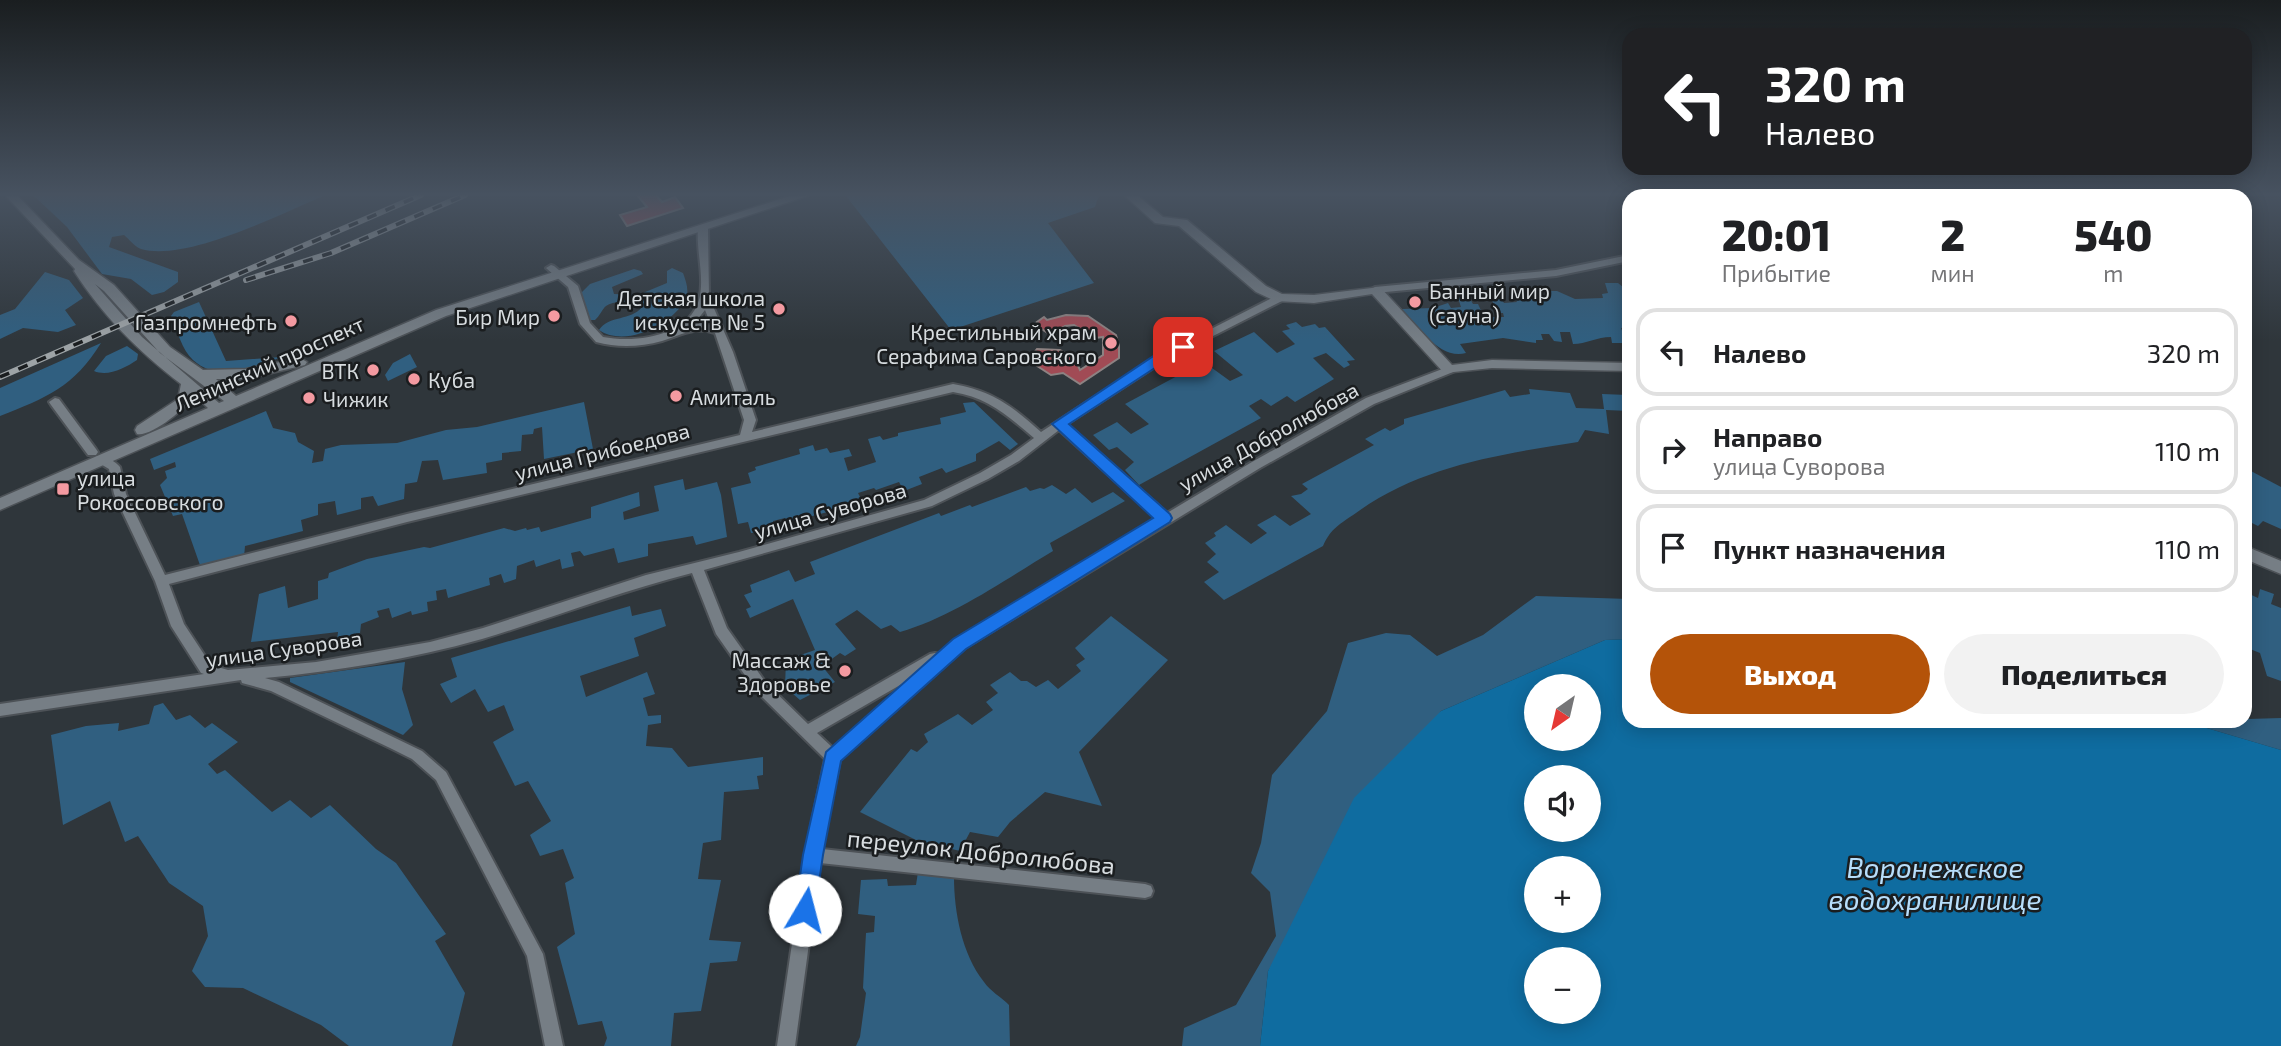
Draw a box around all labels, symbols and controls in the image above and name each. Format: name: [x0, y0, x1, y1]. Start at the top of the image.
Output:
text: 320 m: [1765, 53, 1906, 112]
icon: left: [1650, 56, 1741, 147]
text: Налево: [1765, 113, 1875, 151]
text: 20:01: [1722, 209, 1831, 259]
text: 2: [1940, 209, 1965, 259]
text: 540: [2074, 209, 2152, 259]
text: Прибытие: [1722, 259, 1831, 287]
text: мин: [1931, 259, 1975, 287]
text: m: [2103, 259, 2123, 287]
place label: Банный мир (сауна): [1429, 278, 1550, 328]
place label: Детская школа искусств № 5: [617, 285, 765, 335]
marker: Банный мир (сауна): [1407, 294, 1423, 310]
marker: Детская школа искусств № 5: [771, 301, 787, 317]
place label: Бир Мир: [455, 304, 540, 329]
marker: Бир Мир: [546, 308, 562, 324]
place label: Газпромнефть: [135, 309, 277, 334]
street label: Ленинский проспект: [171, 310, 367, 416]
marker: Газпромнефть: [283, 313, 299, 329]
pin: [1153, 317, 1213, 377]
place label: Крестильный храм Серафима Саровского: [876, 319, 1097, 368]
icon: arrive: [1164, 328, 1202, 366]
icon: left: [1654, 333, 1692, 371]
marker: Крестильный храм Серафима Саровского: [1103, 335, 1119, 351]
text: Налево: [1713, 337, 1806, 368]
text: 320 m: [2147, 337, 2220, 368]
place label: ВТК: [321, 358, 359, 383]
marker: ВТК: [365, 362, 381, 378]
place label: Куба: [428, 367, 475, 393]
marker: Куба: [406, 371, 422, 387]
street label: улица Добролюбова: [1174, 376, 1363, 497]
place label: Амиталь: [690, 384, 776, 409]
place label: Чижик: [323, 386, 389, 411]
marker: Амиталь: [668, 388, 684, 404]
marker: Чижик: [301, 390, 317, 406]
street label: улица Грибоедова: [512, 417, 692, 486]
text: Направо: [1713, 421, 1822, 452]
icon: right: [1654, 431, 1692, 469]
text: 110 m: [2155, 435, 2220, 466]
text: улица Суворова: [1713, 452, 1885, 480]
place label: улица Рокоссовского: [77, 465, 223, 514]
street label: улица Суворова: [751, 476, 909, 545]
marker: улица Рокоссовского: [55, 481, 71, 497]
icon: arrive: [1654, 529, 1692, 567]
text: Пункт назначения: [1713, 533, 1946, 564]
text: 110 m: [2155, 533, 2220, 564]
street label: улица Суворова: [204, 625, 364, 672]
button: Выход: [1650, 634, 1930, 714]
button: Поделиться: [1944, 634, 2224, 714]
place label: Массаж & Здоровье: [731, 647, 831, 696]
marker: Массаж & Здоровье: [837, 663, 853, 679]
north arrow: [1524, 674, 1601, 751]
map controls: [1524, 674, 1601, 1024]
button: sound: [1524, 765, 1601, 842]
street label: переулок Добролюбова: [846, 823, 1116, 880]
water label: Воронежское водохранилище: [1828, 850, 2042, 916]
button: +: [1524, 856, 1601, 933]
position arrow: [768, 873, 842, 947]
button: −: [1524, 947, 1601, 1024]

